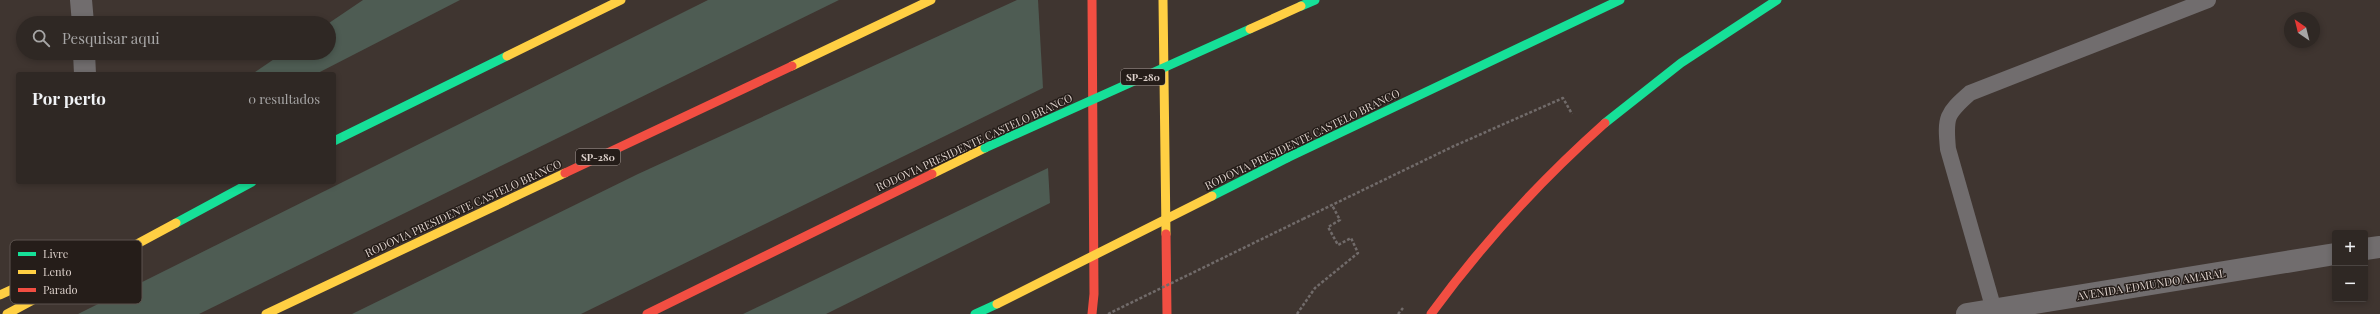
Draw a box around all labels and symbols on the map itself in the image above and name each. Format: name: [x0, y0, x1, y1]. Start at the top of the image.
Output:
north arrow: [2284, 12, 2320, 48]
road number: SP-280: [1121, 69, 1165, 85]
street label: RODOVIA PRESIDENTE CASTELO BRANCO: [1202, 85, 1402, 193]
street label: RODOVIA PRESIDENTE CASTELO BRANCO: [873, 90, 1075, 194]
road number: SP-280: [576, 149, 620, 165]
street label: RODOVIA PRESIDENTE CASTELO BRANCO: [362, 156, 564, 260]
legend: [10, 240, 142, 304]
text: Livre: [43, 246, 69, 261]
text: Lento: [43, 264, 72, 279]
street label: AVENIDA EDMUNDO AMARAL: [2075, 265, 2227, 303]
text: Parado: [43, 282, 78, 297]

